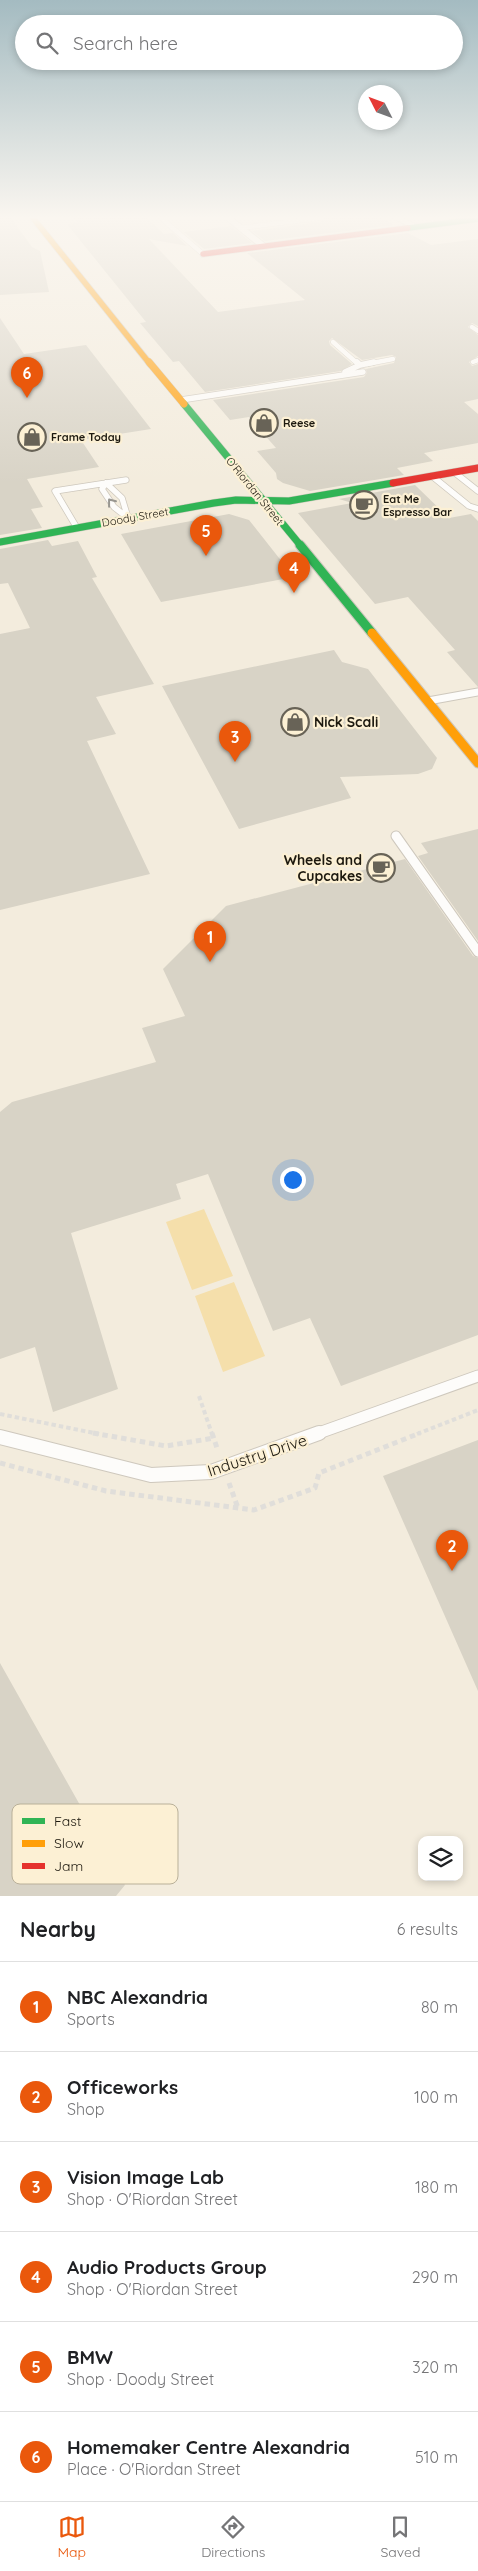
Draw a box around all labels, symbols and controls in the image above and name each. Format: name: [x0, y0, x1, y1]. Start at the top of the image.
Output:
search box: [15, 15, 463, 70]
icon: search: [33, 29, 61, 57]
text: Search here: [73, 31, 178, 55]
north arrow: [358, 85, 403, 130]
pin: 6: [11, 357, 43, 398]
shop icon: Reese: [249, 408, 279, 438]
place label: Reese: [283, 416, 316, 430]
shop icon: Frame Today: [17, 422, 47, 452]
place label: Frame Today: [51, 430, 121, 444]
street label: O'Riordan Street: [223, 454, 287, 528]
cafe icon: Eat Me Espresso Bar: [349, 490, 379, 520]
place label: Eat Me Espresso Bar: [383, 492, 452, 519]
one-way arrow: [109, 499, 117, 508]
street label: Doody Street: [101, 504, 170, 530]
pin: 5: [190, 515, 222, 556]
pin: 4: [278, 552, 310, 593]
shop icon: Nick Scali: [280, 707, 310, 737]
place label: Nick Scali: [314, 713, 378, 731]
pin: 3: [219, 721, 251, 762]
place label: Wheels and Cupcakes: [284, 851, 362, 885]
cafe icon: Wheels and Cupcakes: [366, 853, 396, 883]
pin: 1: [194, 921, 226, 962]
your location: [280, 1167, 306, 1193]
street label: Industry Drive: [205, 1430, 309, 1480]
pin: 2: [436, 1530, 468, 1571]
legend: [12, 1804, 178, 1884]
text: Fast: [54, 1812, 82, 1830]
text: Slow: [54, 1834, 84, 1852]
map controls: [418, 1836, 463, 1881]
button: layers: [418, 1836, 463, 1881]
text: Jam: [54, 1857, 83, 1875]
text: Nearby: [20, 1916, 96, 1942]
text: 6 results: [397, 1919, 458, 1939]
text: NBC Alexandria: [67, 1985, 208, 2009]
text: 1: [33, 1997, 39, 2017]
text: 80 m: [421, 1997, 458, 2017]
text: Sports: [67, 2009, 115, 2029]
text: Officeworks: [67, 2075, 178, 2099]
text: 2: [31, 2087, 41, 2107]
text: 100 m: [414, 2087, 458, 2107]
text: Shop: [67, 2099, 104, 2119]
text: Vision Image Lab: [67, 2165, 224, 2189]
text: 3: [32, 2177, 40, 2197]
text: 180 m: [415, 2177, 458, 2197]
text: Shop · O'Riordan Street: [67, 2189, 238, 2209]
text: Audio Products Group: [67, 2255, 267, 2279]
text: 4: [31, 2267, 41, 2287]
text: 290 m: [412, 2267, 458, 2287]
text: Shop · O'Riordan Street: [67, 2279, 238, 2299]
text: BMW: [67, 2345, 113, 2369]
text: 5: [31, 2357, 41, 2377]
text: 320 m: [412, 2357, 458, 2377]
text: Shop · Doody Street: [67, 2369, 214, 2389]
text: Homemaker Centre Alexandria: [67, 2435, 350, 2459]
text: 6: [32, 2447, 40, 2467]
text: 510 m: [415, 2447, 458, 2467]
text: Place · O'Riordan Street: [67, 2459, 241, 2479]
tab: Map: [58, 2513, 86, 2561]
tab: Directions: [201, 2513, 265, 2561]
tab: Saved: [380, 2513, 420, 2561]

